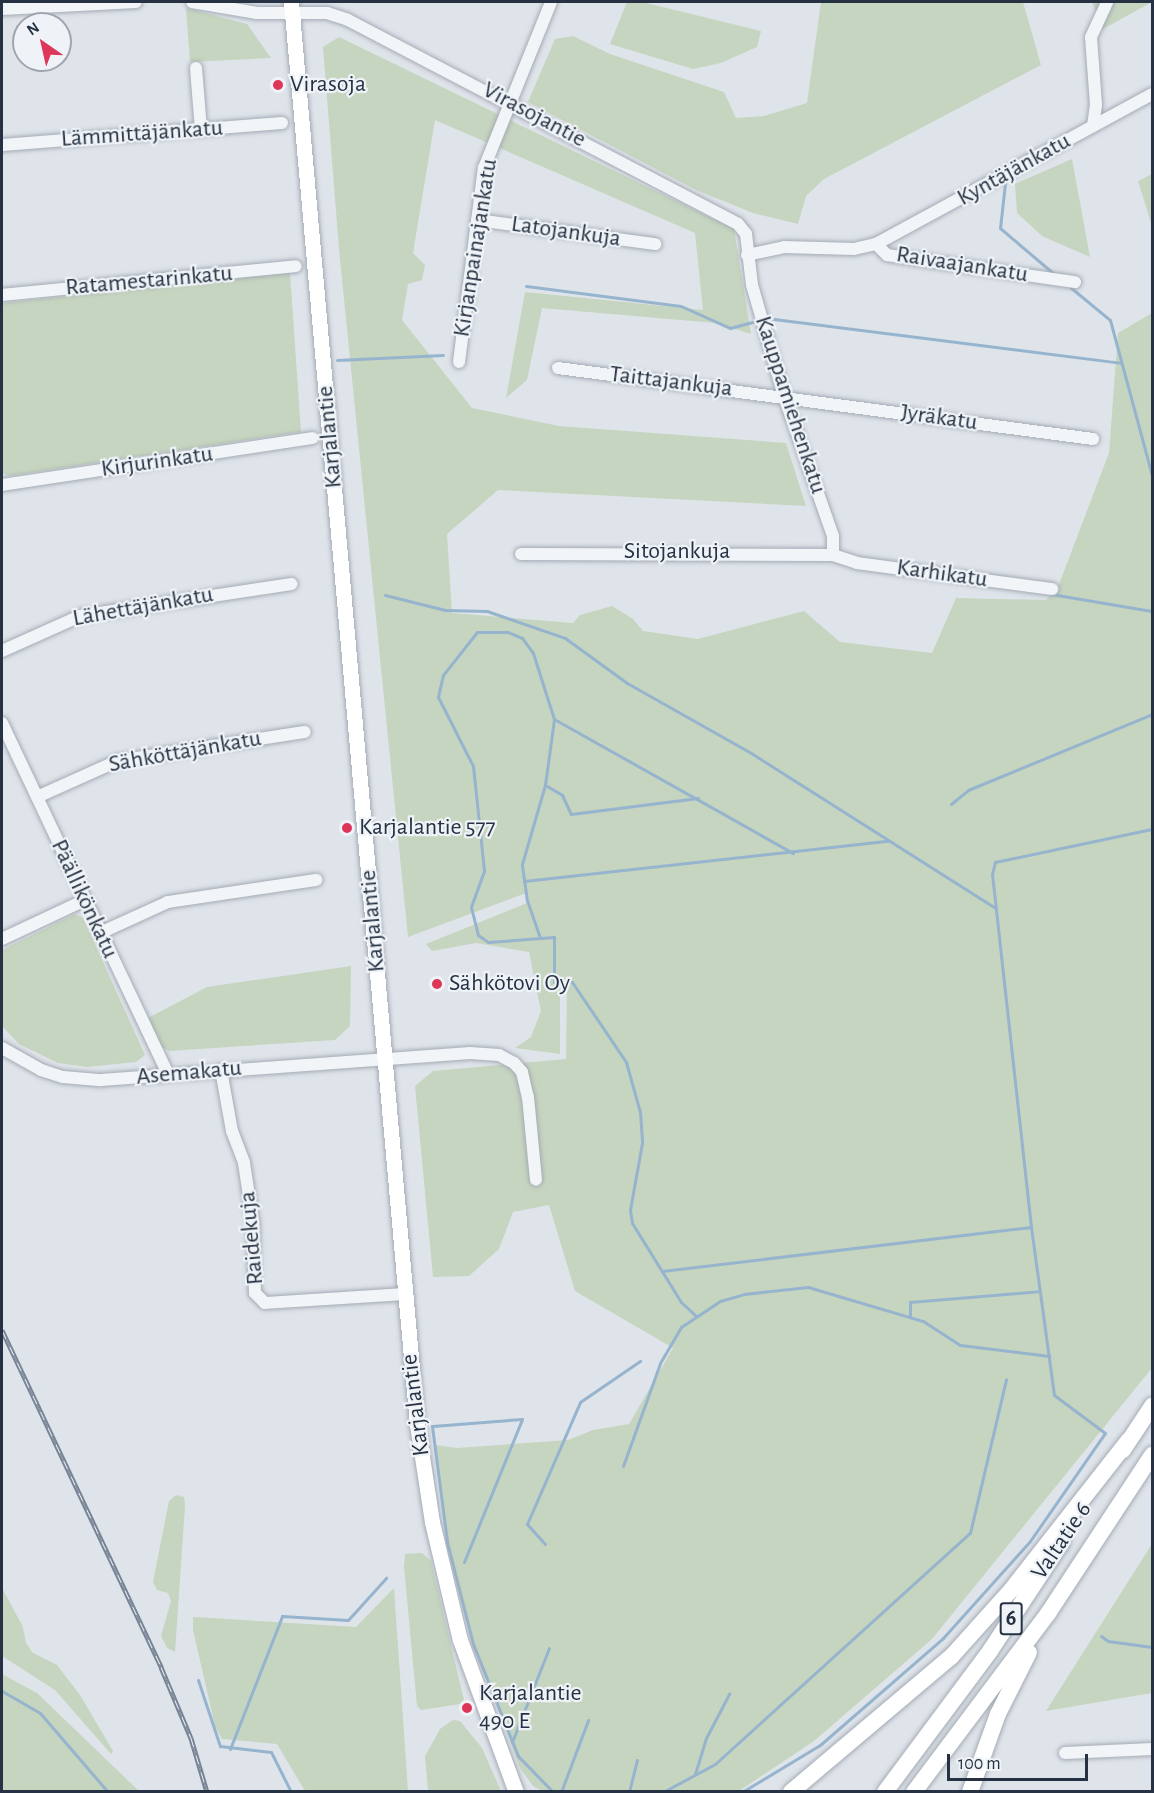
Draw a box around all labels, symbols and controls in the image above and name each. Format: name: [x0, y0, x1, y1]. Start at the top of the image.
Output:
north arrow: [12, 12, 72, 72]
text: N: [24, 19, 42, 38]
place label: Virasoja: [290, 71, 366, 99]
street label: Virasojantie: [477, 76, 591, 154]
marker: Virasoja: [271, 78, 285, 92]
street label: Lämmittäjänkatu: [60, 114, 224, 154]
street label: Kyntäjänkatu: [952, 127, 1076, 213]
street label: Kirjanpainajankatu: [448, 157, 504, 339]
street label: Latojankuja: [509, 210, 623, 254]
street label: Raivaajankatu: [894, 240, 1030, 290]
street label: Ratamestarinkatu: [64, 259, 234, 303]
street label: Kauppamiehenkatu: [748, 313, 832, 497]
street label: Taittajankuja: [608, 360, 734, 404]
street label: Karjalantie: [311, 385, 349, 489]
street label: Jyräkatu: [899, 398, 979, 438]
street label: Kirjurinkatu: [99, 440, 215, 484]
street label: Sitojankuja: [624, 538, 730, 566]
street label: Karhikatu: [895, 553, 989, 595]
street label: Lähettäjänkatu: [71, 580, 215, 634]
street label: Sähköttäjänkatu: [107, 724, 263, 780]
place label: Karjalantie 577: [359, 814, 496, 842]
marker: Karjalantie 577: [340, 821, 354, 835]
street label: Päällikönkatu: [44, 835, 124, 963]
street label: Karjalantie: [354, 869, 392, 973]
place label: Sähkötovi Oy: [449, 970, 570, 998]
marker: Sähkötovi Oy: [430, 977, 444, 991]
street label: Asemakatu: [135, 1054, 243, 1092]
street label: Raidekuja: [234, 1190, 270, 1286]
street label: Karjalantie: [395, 1352, 437, 1458]
street label: Valtatie 6: [1026, 1497, 1098, 1585]
road number: 6: [999, 1600, 1023, 1638]
place label: Karjalantie 490 E: [479, 1680, 582, 1736]
marker: Karjalantie 490 E: [460, 1701, 474, 1715]
scale bar: [950, 1742, 1091, 1780]
text: 100 m: [958, 1755, 1001, 1773]

